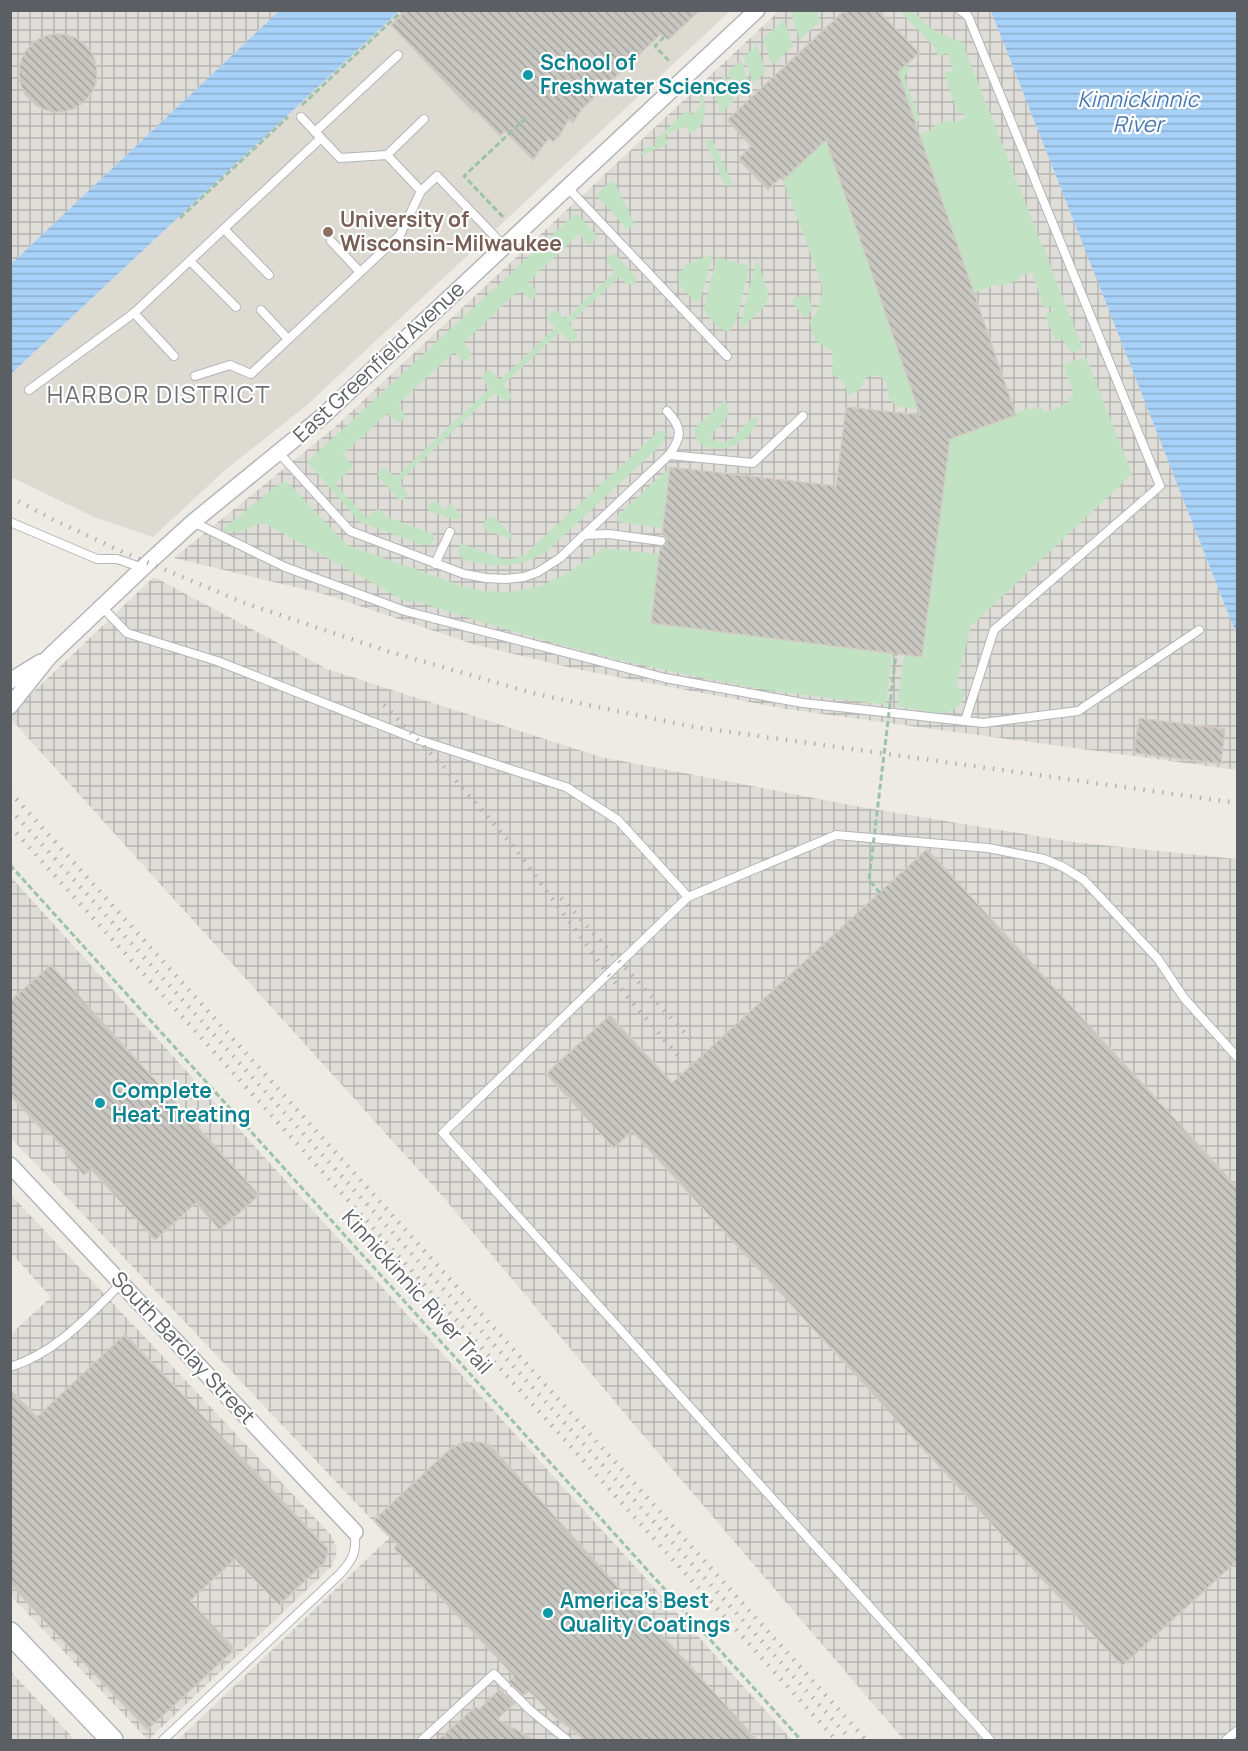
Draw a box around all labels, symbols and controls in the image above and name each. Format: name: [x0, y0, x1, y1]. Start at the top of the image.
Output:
place label: School of Freshwater Sciences: [540, 48, 751, 100]
marker: School of Freshwater Sciences: [521, 68, 535, 82]
water label: Kinnickinnic River: [1077, 84, 1200, 139]
place label: University of Wisconsin-Milwaukee: [340, 205, 562, 257]
marker: University of Wisconsin-Milwaukee: [321, 225, 335, 239]
street label: East Greenfield Avenue: [287, 274, 470, 448]
district label: HARBOR DISTRICT: [47, 377, 271, 410]
place label: Complete Heat Treating: [112, 1076, 250, 1128]
marker: Complete Heat Treating: [93, 1096, 107, 1110]
street label: Kinnickinnic River Trail: [336, 1203, 499, 1380]
street label: South Barclay Street: [106, 1265, 262, 1430]
place label: America's Best Quality Coatings: [560, 1586, 731, 1638]
marker: America's Best Quality Coatings: [541, 1606, 555, 1620]

